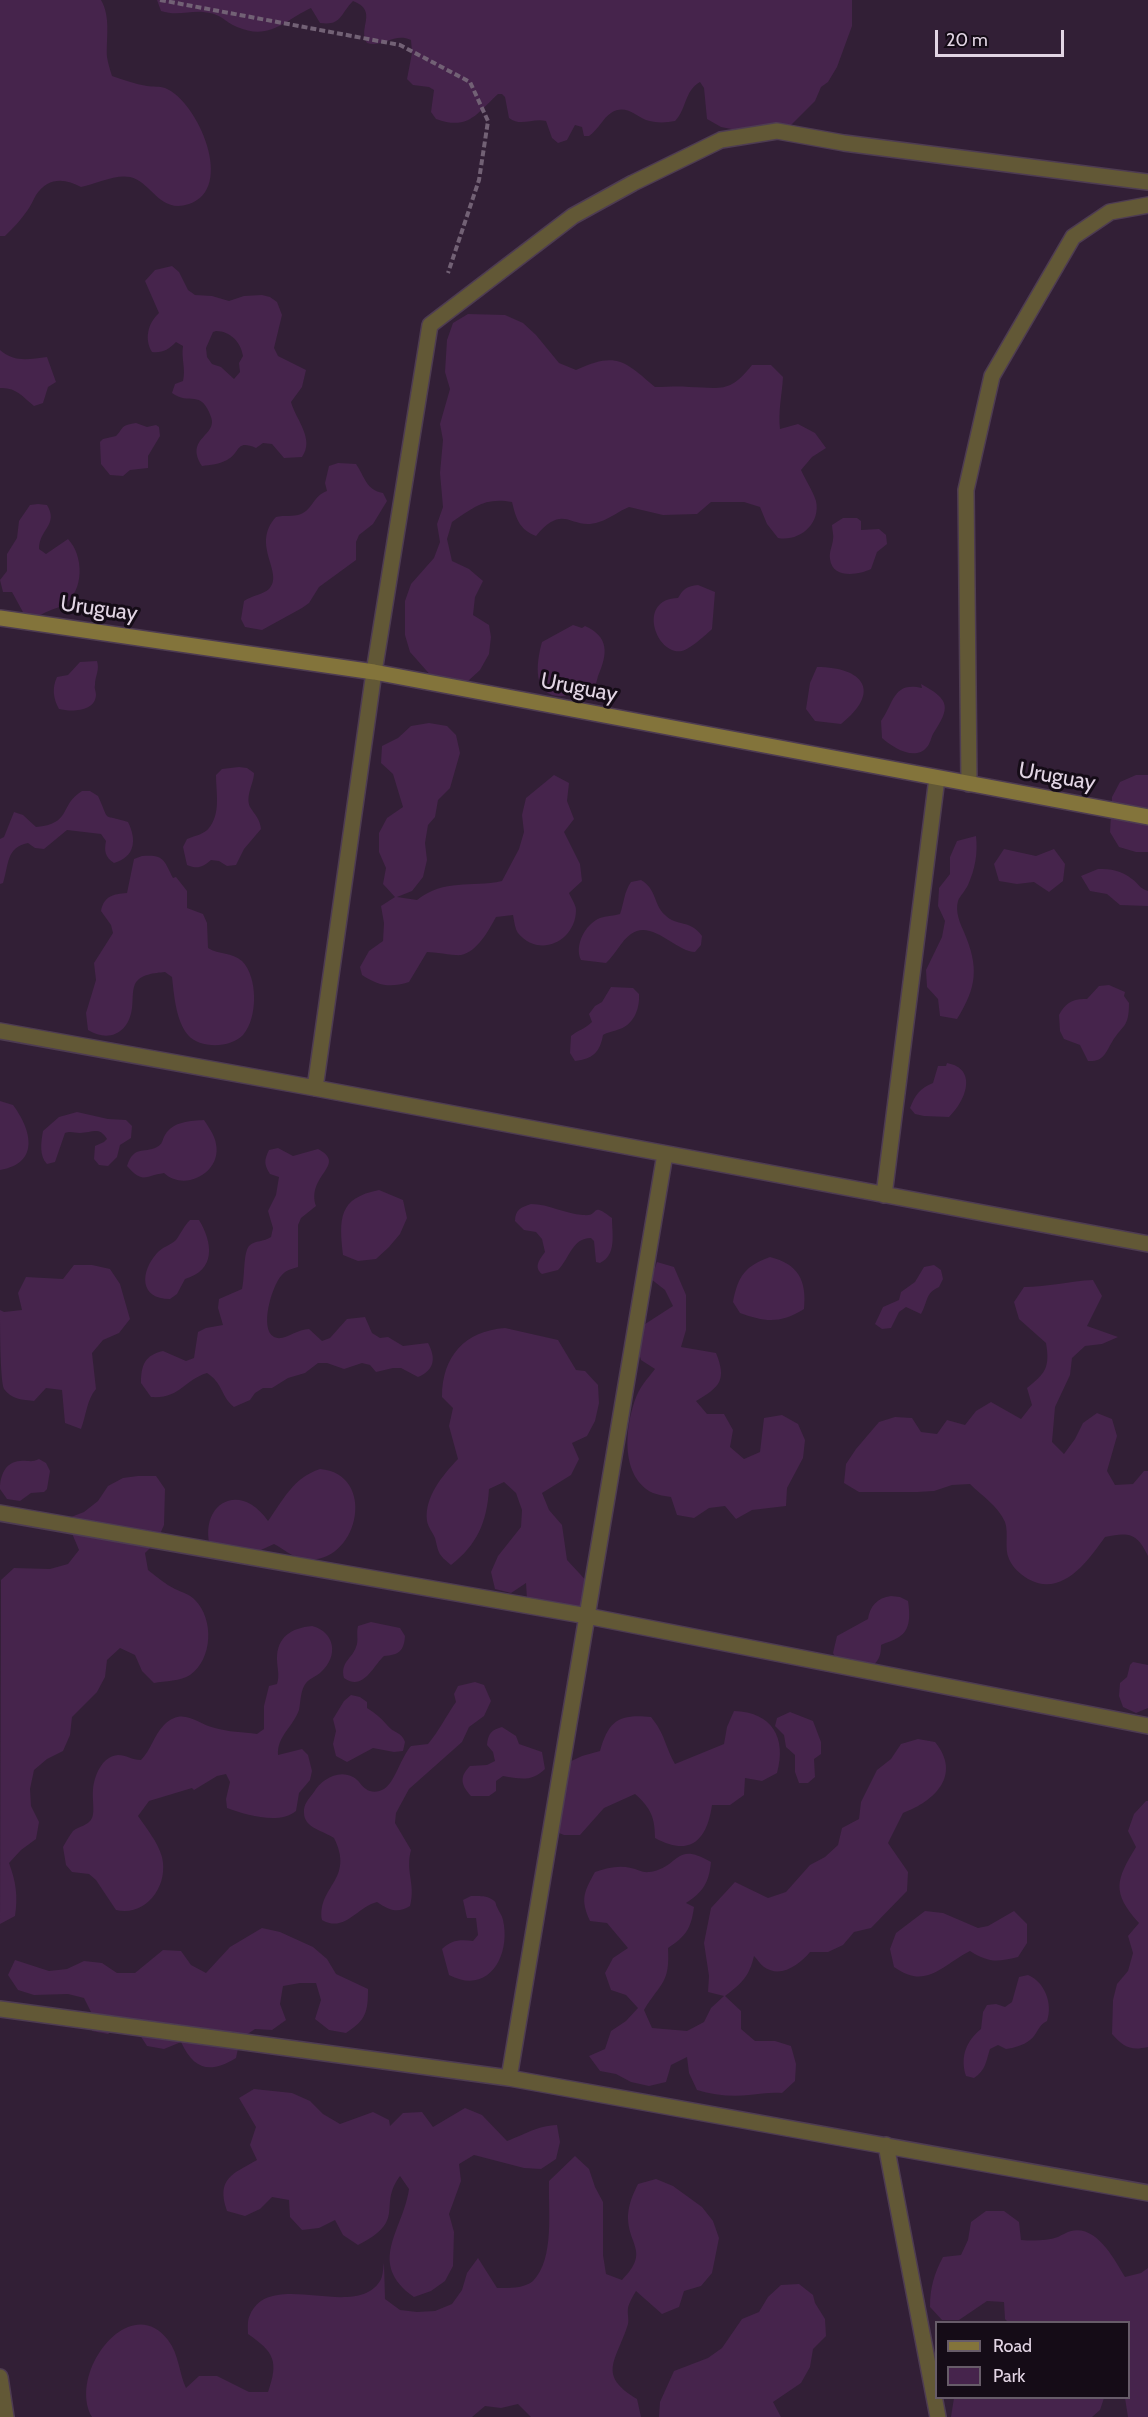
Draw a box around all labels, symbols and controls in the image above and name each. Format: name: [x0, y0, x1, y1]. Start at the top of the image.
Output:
scale bar: [938, 18, 1067, 56]
text: 20 m: [946, 29, 988, 51]
street label: Uruguay: [59, 591, 139, 627]
street label: Uruguay: [538, 668, 620, 708]
street label: Uruguay: [1016, 757, 1098, 797]
legend: [935, 2321, 1130, 2399]
text: Road: [993, 2335, 1032, 2357]
text: Park: [993, 2365, 1025, 2387]

